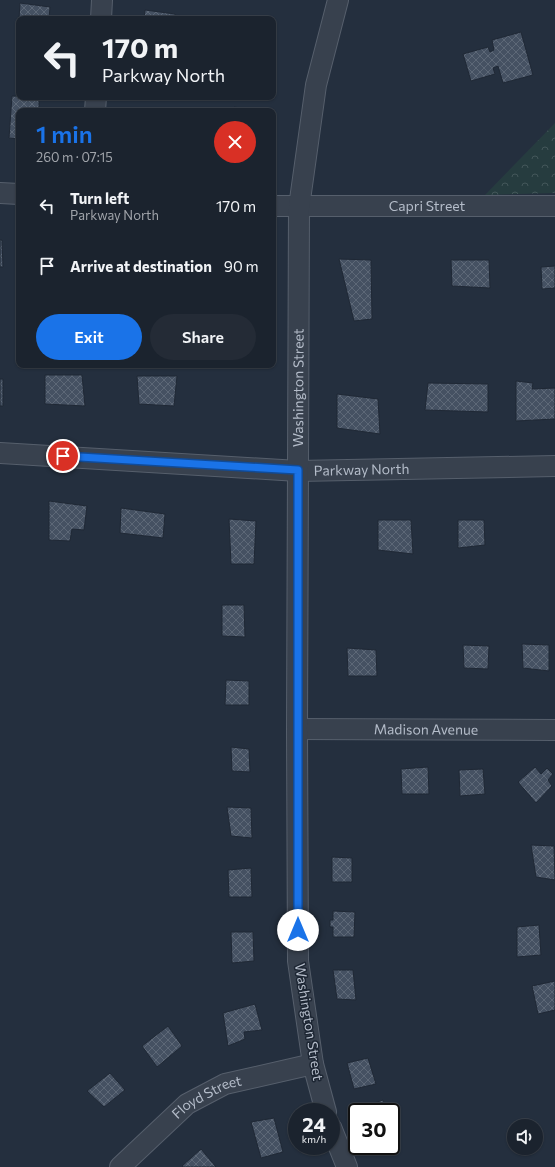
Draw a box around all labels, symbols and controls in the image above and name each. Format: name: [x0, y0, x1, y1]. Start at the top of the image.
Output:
text: 170 m: [102, 30, 178, 64]
icon: left: [36, 32, 88, 84]
text: Parkway North: [102, 64, 225, 86]
text: 1 min: [36, 119, 93, 148]
button: close: [214, 121, 256, 163]
text: 260 m · 07:15: [36, 149, 113, 165]
text: Turn left: [70, 189, 129, 207]
icon: left: [36, 195, 58, 217]
text: 170 m: [216, 197, 256, 215]
street label: Capri Street: [389, 197, 466, 214]
text: Parkway North: [70, 207, 159, 223]
icon: arrive: [36, 255, 58, 277]
text: Arrive at destination: [70, 257, 212, 275]
text: 90 m: [224, 257, 259, 275]
button: Exit: [36, 314, 142, 360]
button: Share: [150, 314, 256, 360]
street label: Washington Street: [289, 328, 307, 447]
pin: [46, 439, 80, 473]
icon: arrive: [52, 445, 74, 467]
street label: Parkway North: [313, 460, 409, 479]
street label: Madison Avenue: [374, 720, 478, 738]
position arrow: [277, 909, 319, 951]
street label: Washington Street: [292, 962, 327, 1082]
street label: Floyd Street: [168, 1071, 243, 1122]
speed limit sign: 30: [348, 1103, 400, 1155]
text: 24: [302, 1112, 326, 1136]
map controls: [507, 1119, 543, 1155]
button: sound: [507, 1119, 543, 1155]
text: km/h: [302, 1133, 326, 1145]

